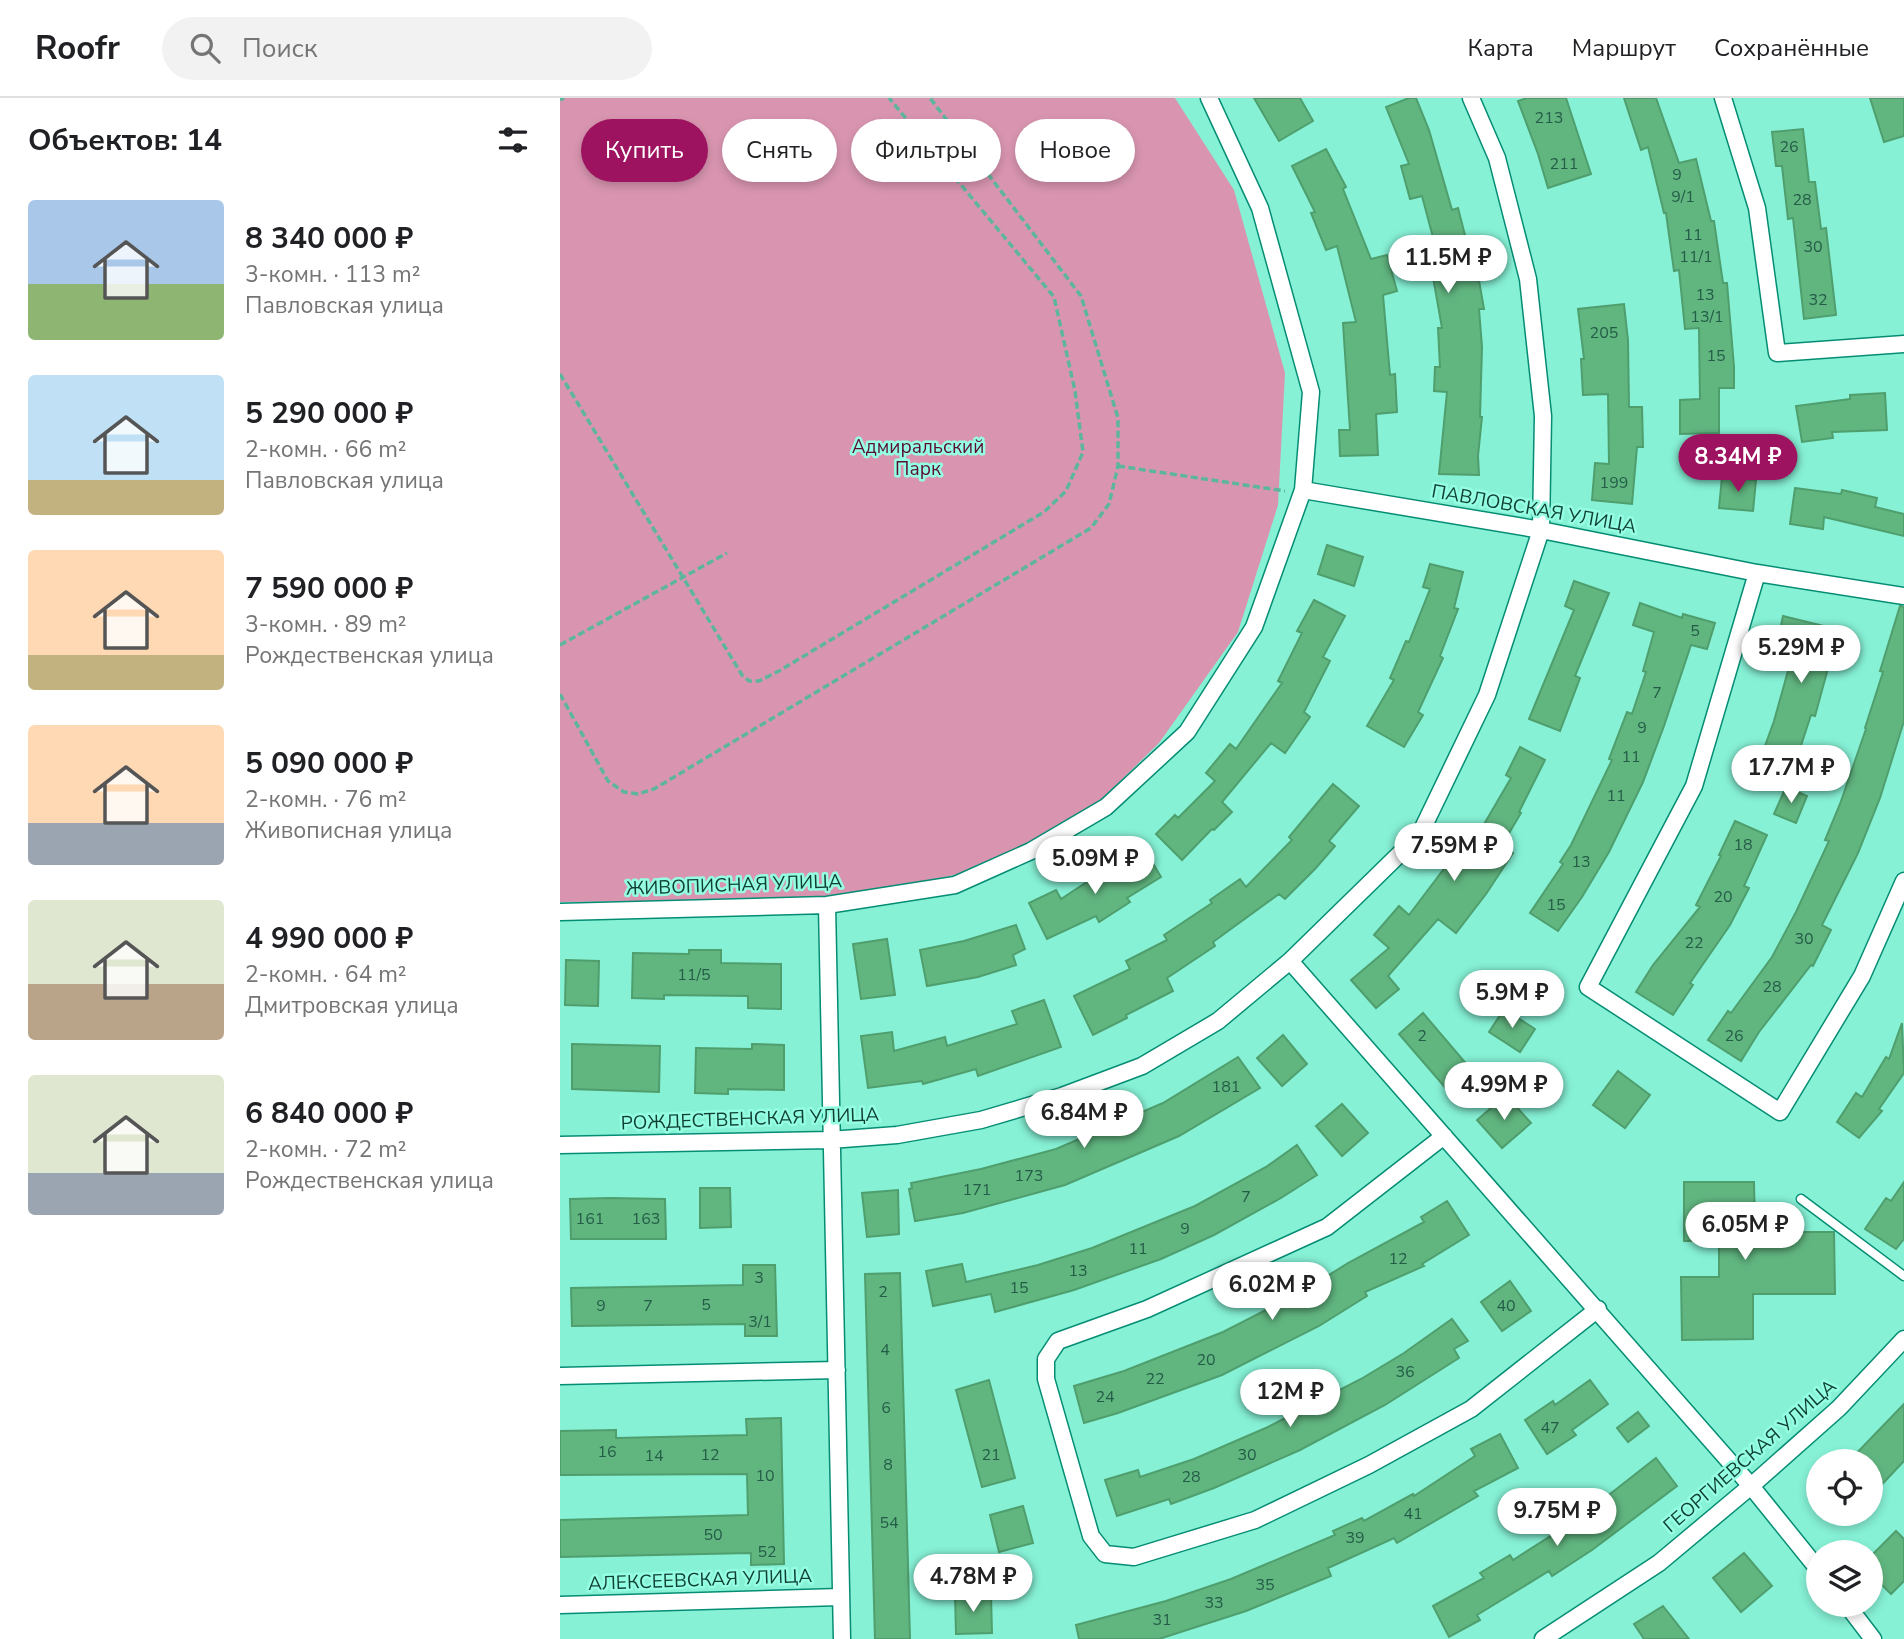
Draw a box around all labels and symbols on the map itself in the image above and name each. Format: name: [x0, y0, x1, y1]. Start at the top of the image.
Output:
house number: 213: [1535, 107, 1563, 129]
house number: 26: [1779, 136, 1799, 158]
house number: 211: [1550, 153, 1578, 175]
house number: 9: [1672, 164, 1682, 186]
house number: 9/1: [1671, 186, 1695, 208]
house number: 28: [1792, 189, 1812, 211]
house number: 11: [1683, 224, 1703, 246]
pin: 11.5M ₽: [1383, 236, 1513, 295]
house number: 30: [1803, 236, 1823, 258]
house number: 11/1: [1679, 246, 1713, 268]
house number: 13: [1695, 284, 1715, 306]
house number: 32: [1808, 289, 1828, 311]
house number: 13/1: [1690, 306, 1724, 328]
house number: 205: [1590, 322, 1618, 344]
house number: 15: [1706, 345, 1726, 367]
park label: Адмиральский Парк: [852, 434, 984, 482]
pin: 8.34M ₽: [1673, 434, 1803, 494]
house number: 199: [1600, 472, 1628, 494]
street label: ПАВЛОВСКАЯ УЛИЦА: [1429, 478, 1639, 540]
house number: 5: [1690, 620, 1700, 642]
pin: 5.29M ₽: [1736, 626, 1866, 685]
house number: 7: [1652, 682, 1662, 704]
house number: 9: [1637, 717, 1647, 739]
house number: 11: [1621, 746, 1641, 768]
pin: 17.7M ₽: [1726, 746, 1856, 805]
house number: 11: [1606, 785, 1626, 807]
pin: 7.59M ₽: [1389, 824, 1519, 883]
house number: 18: [1733, 834, 1753, 856]
pin: 5.09M ₽: [1030, 836, 1160, 896]
house number: 13: [1571, 851, 1591, 873]
street label: ЖИВОПИСНАЯ УЛИЦА: [625, 868, 843, 902]
house number: 20: [1713, 886, 1733, 908]
house number: 15: [1546, 894, 1566, 916]
house number: 30: [1794, 928, 1814, 950]
house number: 22: [1684, 932, 1704, 954]
house number: 11/5: [677, 964, 711, 986]
pin: 5.9M ₽: [1455, 970, 1569, 1030]
house number: 28: [1762, 976, 1782, 998]
house number: 2: [1417, 1025, 1427, 1047]
house number: 26: [1724, 1025, 1744, 1047]
pin: 4.99M ₽: [1439, 1062, 1569, 1122]
house number: 181: [1212, 1076, 1240, 1098]
pin: 6.84M ₽: [1019, 1090, 1149, 1150]
street label: РОЖДЕСТВЕНСКАЯ УЛИЦА: [620, 1101, 880, 1137]
house number: 173: [1015, 1165, 1043, 1187]
house number: 171: [963, 1179, 991, 1201]
house number: 7: [1241, 1186, 1251, 1208]
pin: 6.05M ₽: [1680, 1202, 1810, 1262]
house number: 161: [576, 1208, 604, 1230]
house number: 163: [632, 1208, 660, 1230]
house number: 9: [1180, 1218, 1190, 1240]
house number: 11: [1128, 1238, 1148, 1260]
house number: 12: [1388, 1248, 1408, 1270]
house number: 13: [1068, 1260, 1088, 1282]
pin: 6.02M ₽: [1207, 1262, 1337, 1322]
house number: 3: [754, 1267, 764, 1289]
house number: 15: [1009, 1277, 1029, 1299]
house number: 2: [878, 1281, 888, 1303]
house number: 5: [701, 1294, 711, 1316]
house number: 9: [596, 1295, 606, 1317]
house number: 7: [643, 1295, 653, 1317]
house number: 40: [1496, 1295, 1516, 1317]
house number: 3/1: [748, 1311, 772, 1333]
house number: 4: [880, 1339, 890, 1361]
house number: 20: [1196, 1349, 1216, 1371]
house number: 36: [1395, 1361, 1415, 1383]
house number: 22: [1145, 1368, 1165, 1390]
pin: 12M ₽: [1241, 1370, 1339, 1429]
street label: ГЕОРГИЕВСКАЯ УЛИЦА: [1658, 1373, 1842, 1538]
house number: 24: [1095, 1386, 1115, 1408]
house number: 6: [881, 1397, 891, 1419]
house number: 47: [1540, 1417, 1560, 1439]
house number: 16: [597, 1441, 617, 1463]
house number: 12: [700, 1444, 720, 1466]
house number: 21: [981, 1444, 1001, 1466]
house number: 30: [1237, 1444, 1257, 1466]
house number: 14: [644, 1445, 664, 1467]
house number: 8: [883, 1454, 893, 1476]
house number: 10: [755, 1465, 775, 1487]
house number: 28: [1181, 1466, 1201, 1488]
pin: 9.75M ₽: [1492, 1488, 1622, 1548]
house number: 41: [1403, 1503, 1423, 1525]
house number: 54: [879, 1512, 899, 1534]
house number: 50: [703, 1524, 723, 1546]
house number: 39: [1345, 1527, 1365, 1549]
house number: 52: [757, 1541, 777, 1563]
pin: 4.78M ₽: [908, 1554, 1038, 1614]
street label: АЛЕКСЕЕВСКАЯ УЛИЦА: [588, 1563, 813, 1597]
house number: 35: [1255, 1574, 1275, 1596]
house number: 33: [1204, 1592, 1224, 1614]
house number: 31: [1152, 1609, 1172, 1631]

